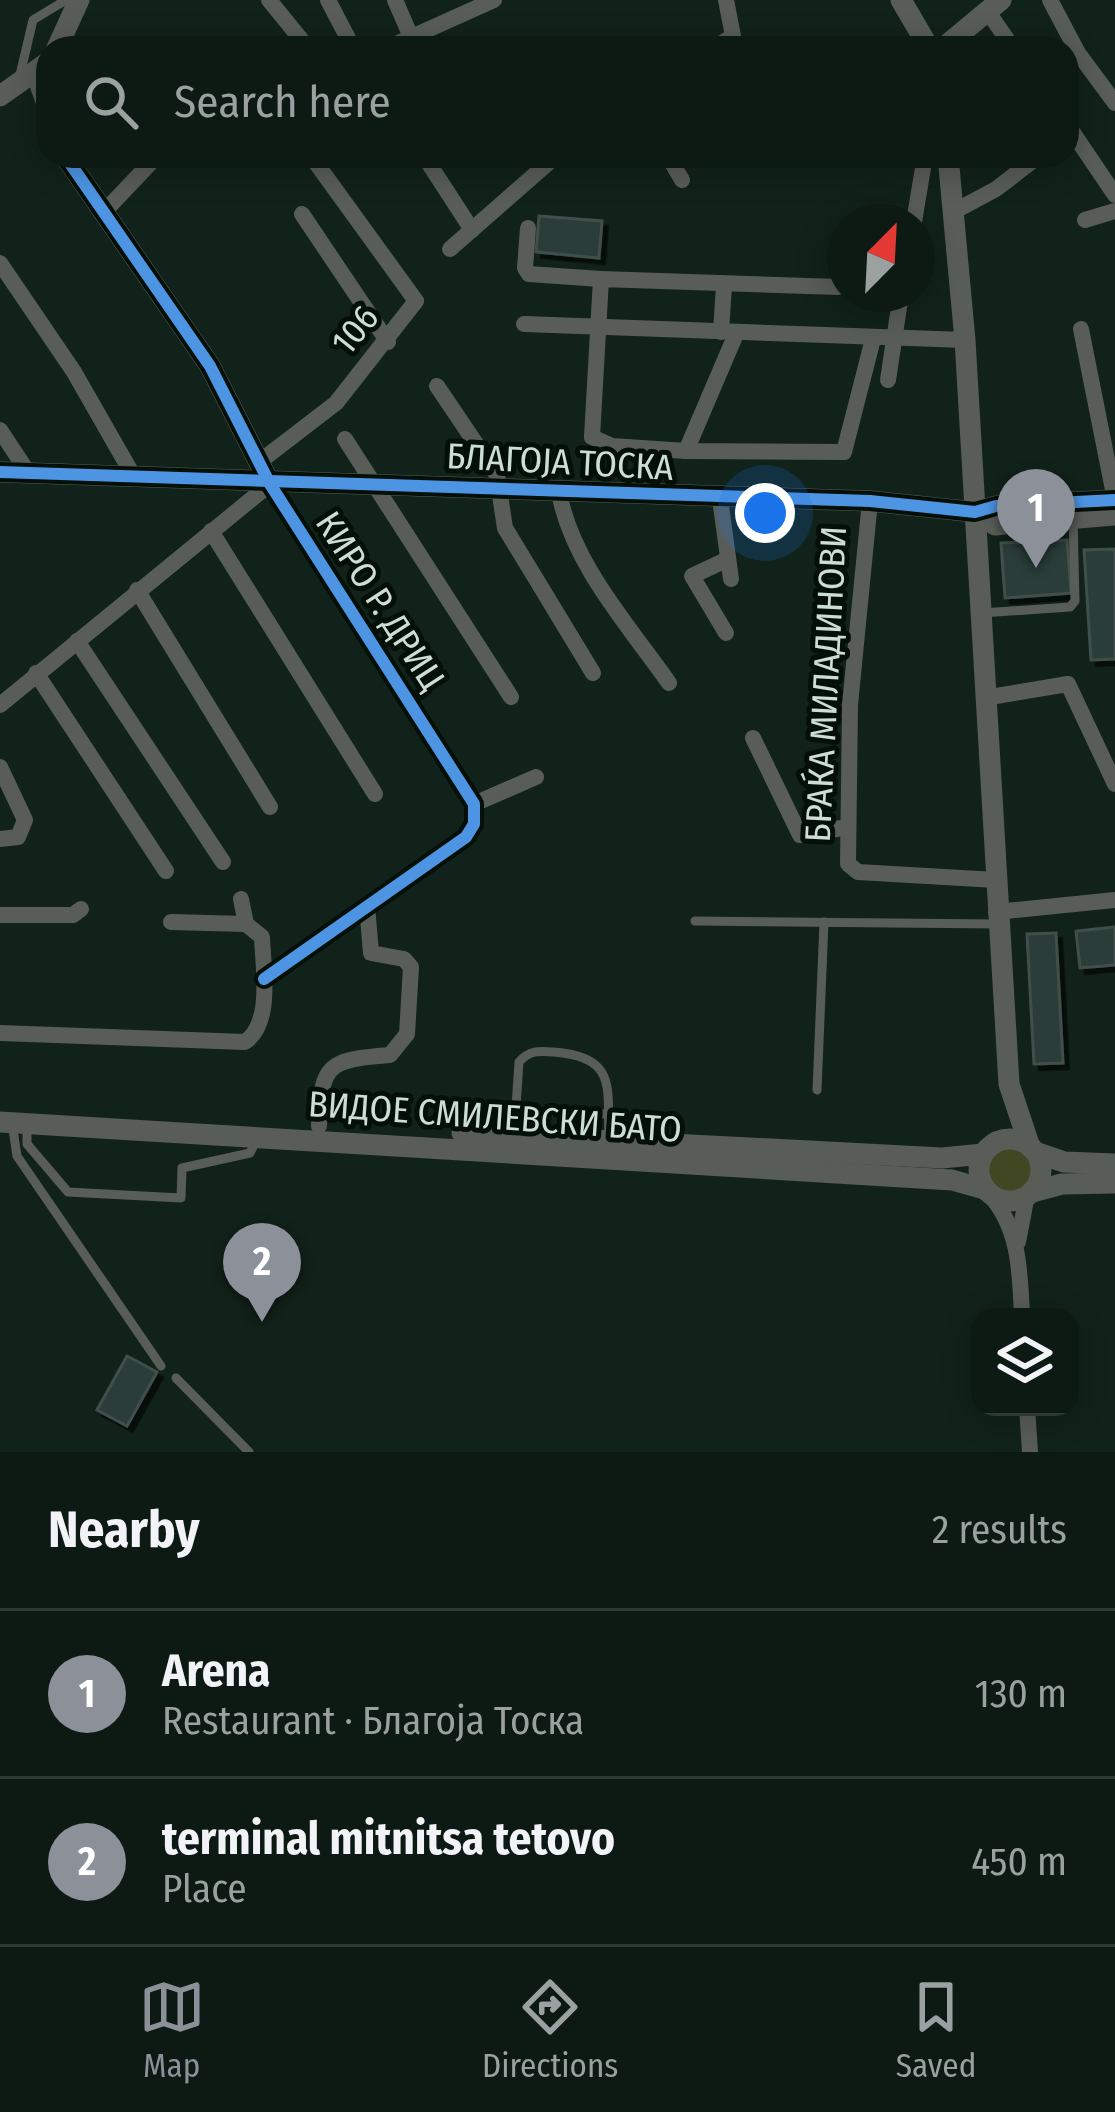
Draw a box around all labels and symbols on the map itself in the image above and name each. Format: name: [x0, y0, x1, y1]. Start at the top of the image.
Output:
north arrow: [827, 204, 935, 312]
street label: 106: [322, 296, 388, 364]
street label: БЛАГОЈА ТОСКА: [445, 434, 675, 490]
pin: 1: [997, 469, 1075, 568]
your location: [735, 483, 795, 543]
street label: КИРО Р. ДРИЦ: [306, 503, 454, 699]
street label: БРАЌА МИЛАДИНОВИ: [795, 525, 856, 843]
street label: ВИДОЕ СМИЛЕВСКИ БАТО: [307, 1082, 683, 1152]
pin: 2: [223, 1223, 301, 1322]

